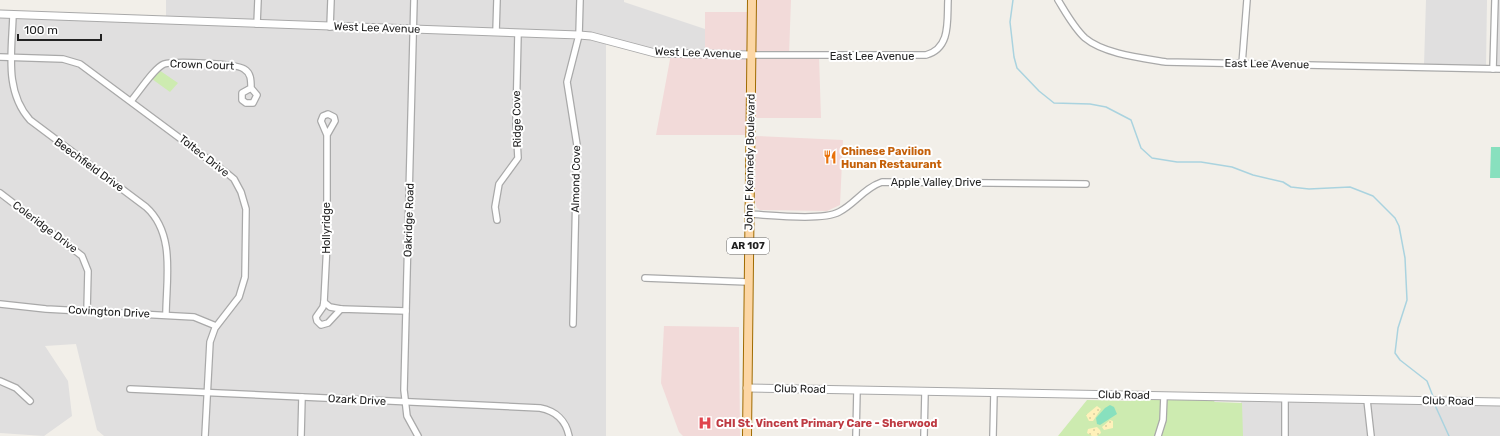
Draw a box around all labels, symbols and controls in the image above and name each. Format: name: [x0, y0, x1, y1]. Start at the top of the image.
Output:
scale bar: [18, 16, 101, 42]
street label: West Lee Avenue: [333, 20, 421, 36]
text: 100 m: [24, 23, 58, 37]
street label: West Lee Avenue: [654, 45, 742, 61]
street label: East Lee Avenue: [830, 50, 914, 63]
street label: Crown Court: [170, 57, 235, 73]
street label: East Lee Avenue: [1225, 57, 1309, 71]
street label: Ridge Cove: [510, 90, 524, 148]
street label: John F Kennedy Boulevard: [742, 94, 758, 230]
street label: Toltec Drive: [176, 132, 232, 180]
street label: Beechfield Drive: [52, 135, 126, 195]
street label: Almond Cove: [569, 145, 583, 213]
place label: Chinese Pavilion Hunan Restaurant: [841, 145, 942, 171]
restaurant icon: Chinese Pavilion Hunan Restaurant: [822, 149, 838, 165]
street label: Apple Valley Drive: [891, 176, 981, 189]
street label: Oakridge Road: [401, 183, 417, 257]
street label: Coleridge Drive: [10, 198, 80, 256]
street label: Hollyridge: [320, 202, 333, 254]
road number: AR 107: [727, 238, 769, 254]
street label: Covington Drive: [68, 303, 150, 321]
street label: Club Road: [774, 382, 826, 396]
street label: Club Road: [1098, 388, 1150, 402]
street label: Ozark Drive: [328, 392, 386, 408]
street label: Club Road: [1422, 394, 1474, 408]
hospital icon: CHI St. Vincent Primary Care - Sherwood: [697, 415, 713, 431]
place label: CHI St. Vincent Primary Care - Sherwood: [716, 417, 938, 430]

